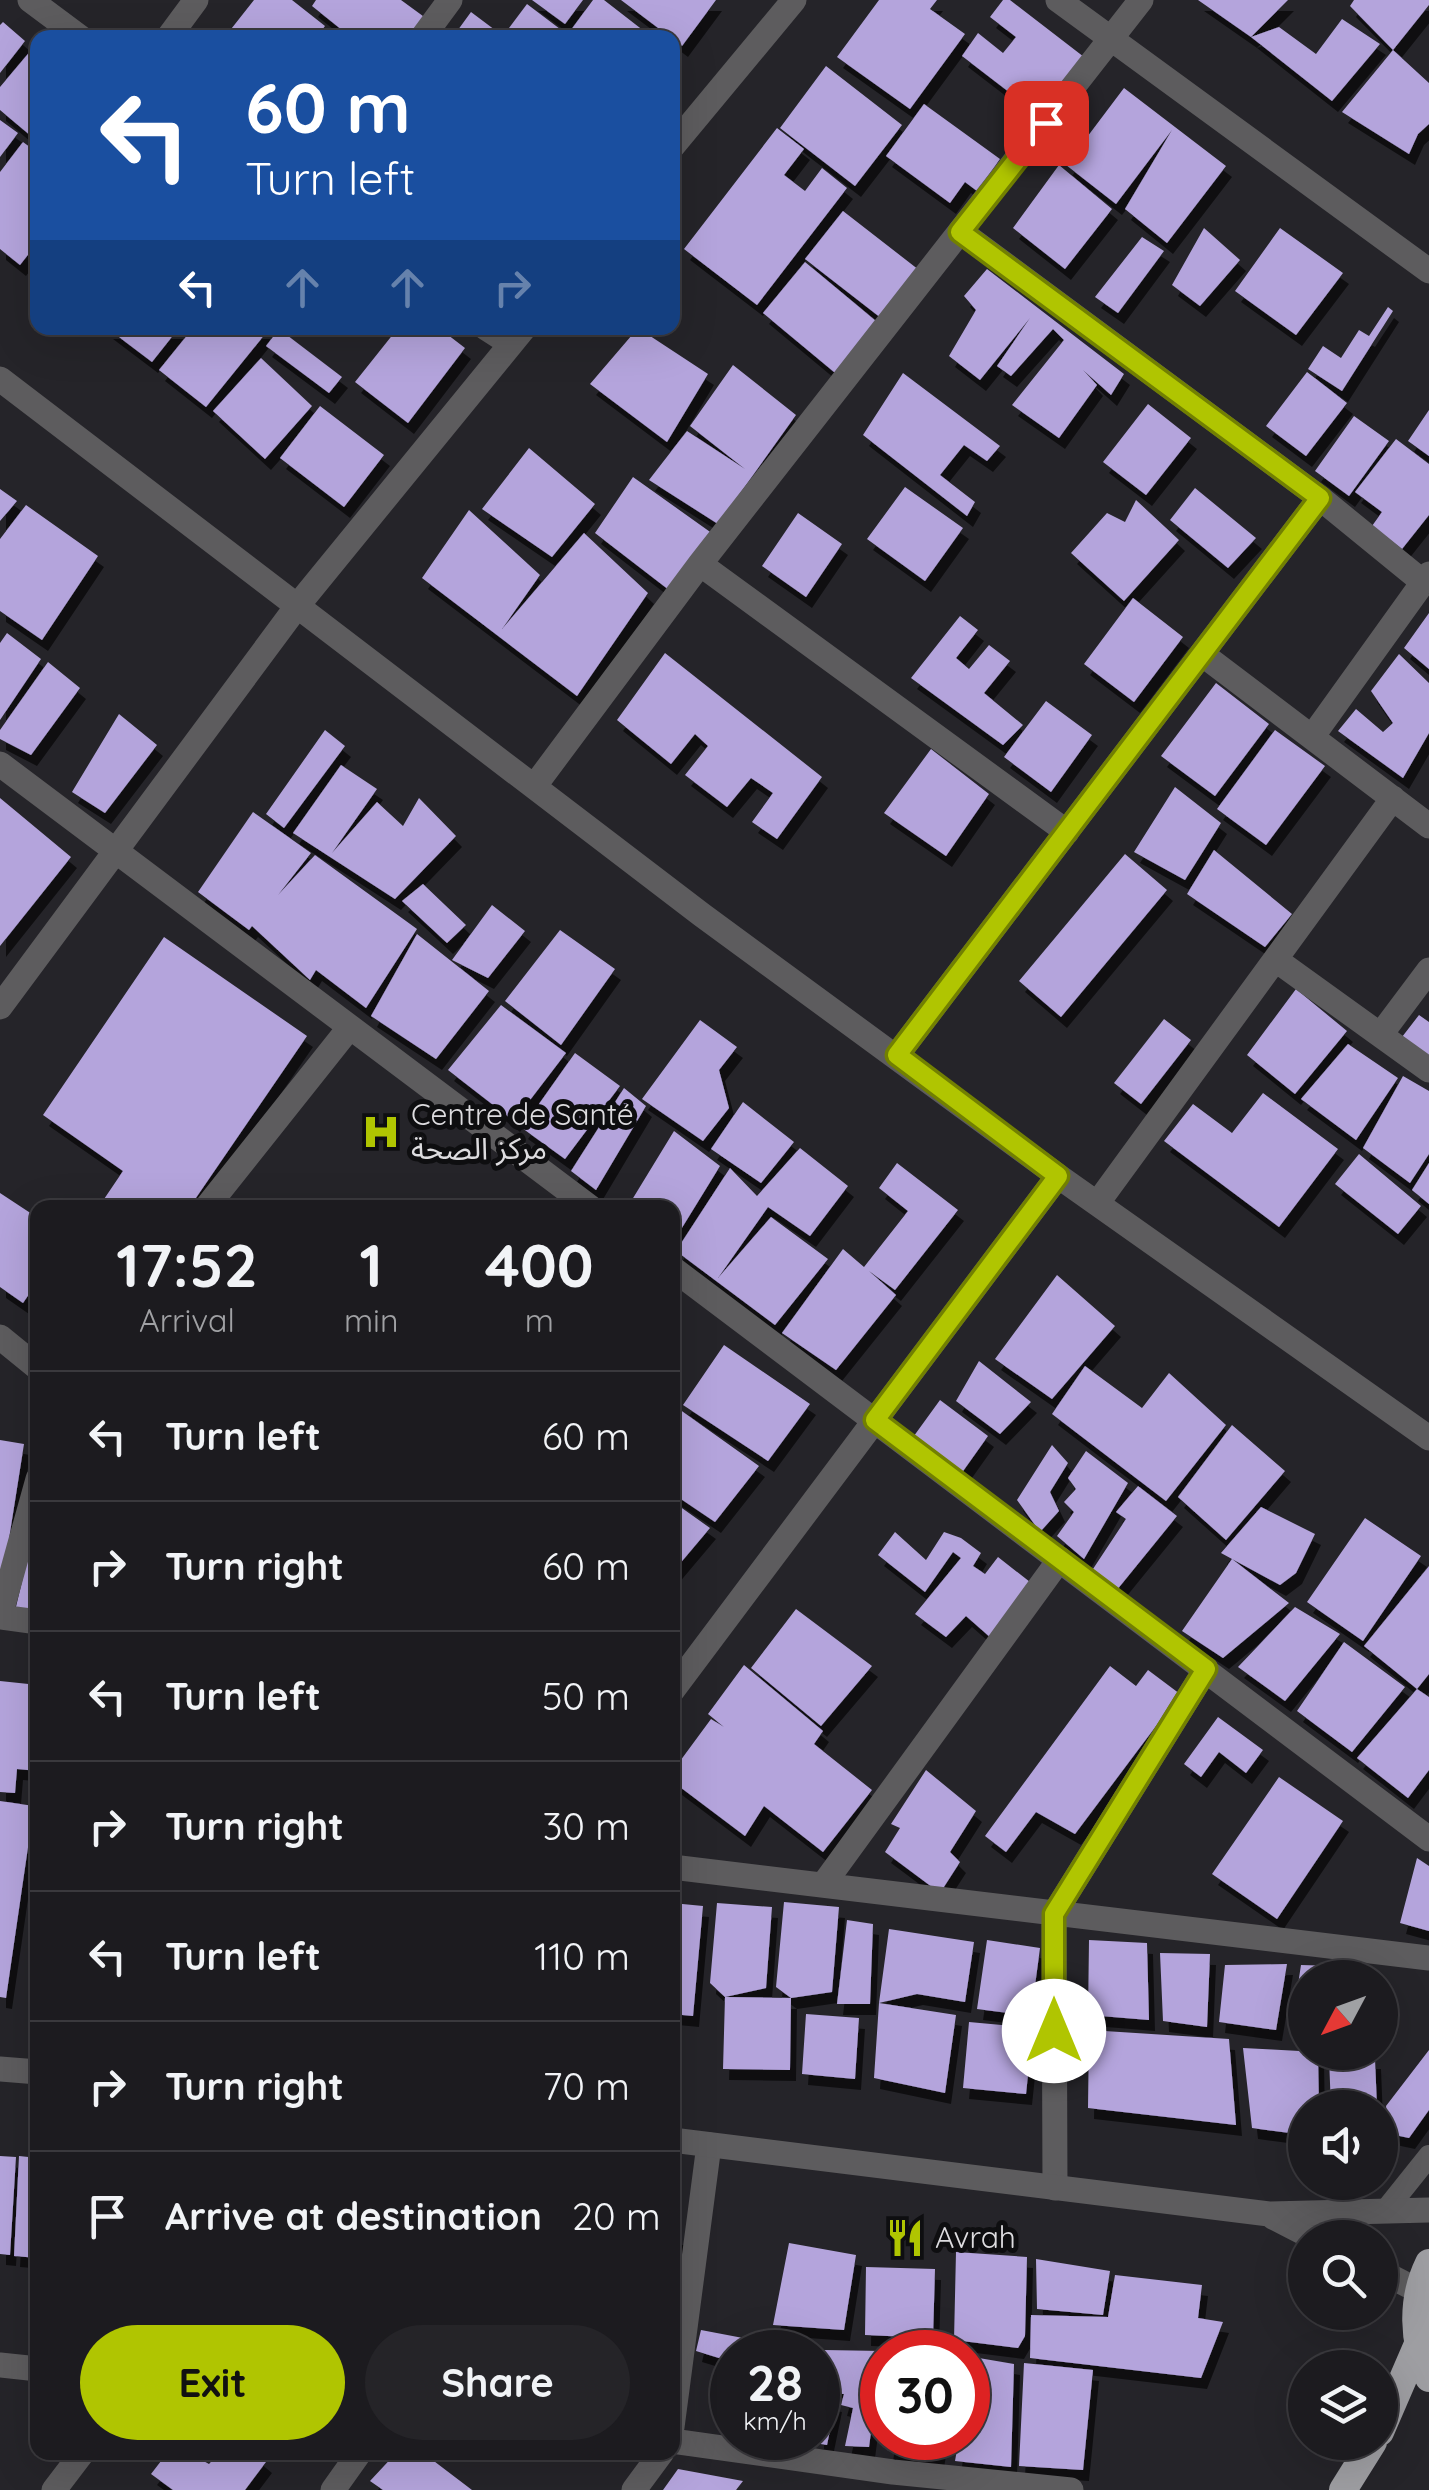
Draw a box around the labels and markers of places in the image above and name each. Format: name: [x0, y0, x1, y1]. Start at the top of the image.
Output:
pin: [1004, 81, 1089, 166]
place label: Centre de Santé مركز الصحة: [411, 1095, 634, 1167]
hospital icon: Centre de Santé مركز الصحة: [360, 1111, 402, 1153]
restaurant icon: Avrah: [884, 2217, 926, 2259]
place label: Avrah: [935, 2218, 1016, 2256]

